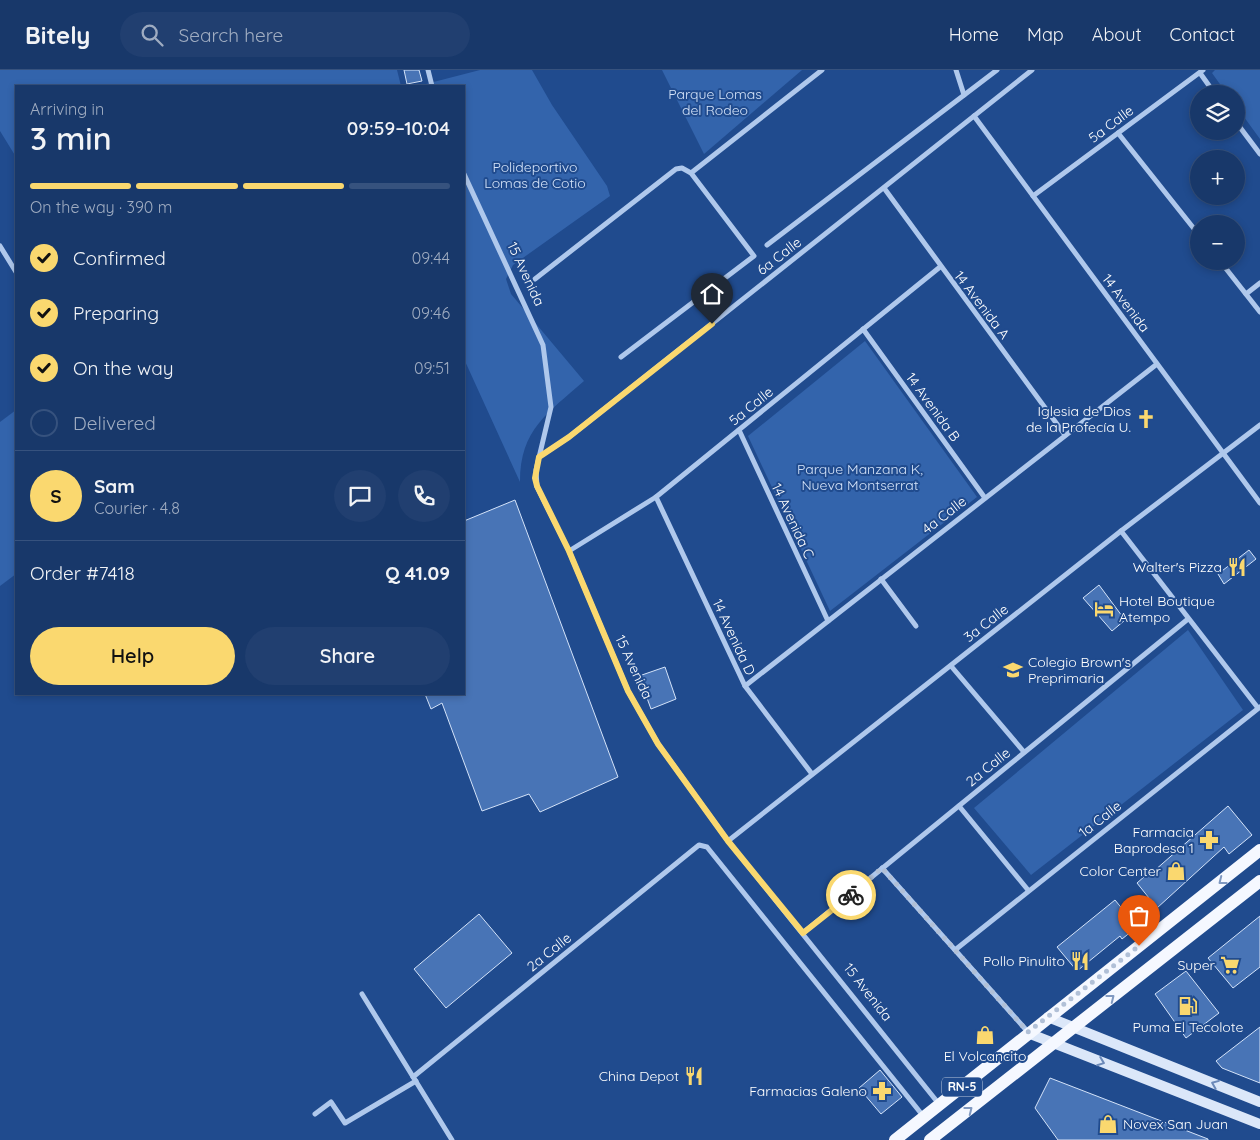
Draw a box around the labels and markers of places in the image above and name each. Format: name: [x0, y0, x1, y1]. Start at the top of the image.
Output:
pin: [691, 273, 733, 324]
place label: Iglesia de Dios de la Profecía U.: [1026, 402, 1131, 436]
church icon: Iglesia de Dios de la Profecía U.: [1135, 408, 1157, 430]
restaurant icon: Walter's Pizza: [1226, 556, 1248, 578]
place label: Walter's Pizza: [1133, 558, 1222, 576]
place label: Hotel Boutique Atempo: [1119, 592, 1215, 626]
hotel icon: Hotel Boutique Atempo: [1093, 598, 1115, 620]
place label: Colegio Brown's Preprimaria: [1028, 653, 1131, 687]
school or university icon: Colegio Brown's Preprimaria: [1002, 659, 1024, 681]
place label: Farmacia Baprodesa 1: [1114, 823, 1194, 857]
pharmacy icon: Farmacia Baprodesa 1: [1198, 829, 1220, 851]
shop icon: Color Center: [1165, 860, 1187, 882]
place label: Color Center: [1080, 862, 1162, 880]
pin: [1118, 895, 1160, 946]
restaurant icon: Pollo Pinulito: [1069, 950, 1091, 972]
place label: Pollo Pinulito: [983, 952, 1065, 970]
supermarket icon: Super: [1219, 954, 1241, 976]
place label: Super: [1177, 956, 1216, 974]
fuel station icon: Puma El Tecolote: [1177, 995, 1199, 1017]
place label: Puma El Tecolote: [1133, 1018, 1243, 1036]
shop icon: El Volcancito: [974, 1024, 996, 1046]
place label: El Volcancito: [944, 1047, 1026, 1065]
restaurant icon: China Depot: [683, 1065, 705, 1087]
place label: China Depot: [599, 1067, 679, 1085]
pharmacy icon: Farmacias Galeno: [871, 1080, 893, 1102]
place label: Farmacias Galeno: [749, 1082, 867, 1100]
shop icon: Novex San Juan: [1097, 1113, 1119, 1135]
place label: Novex San Juan: [1123, 1115, 1228, 1133]

